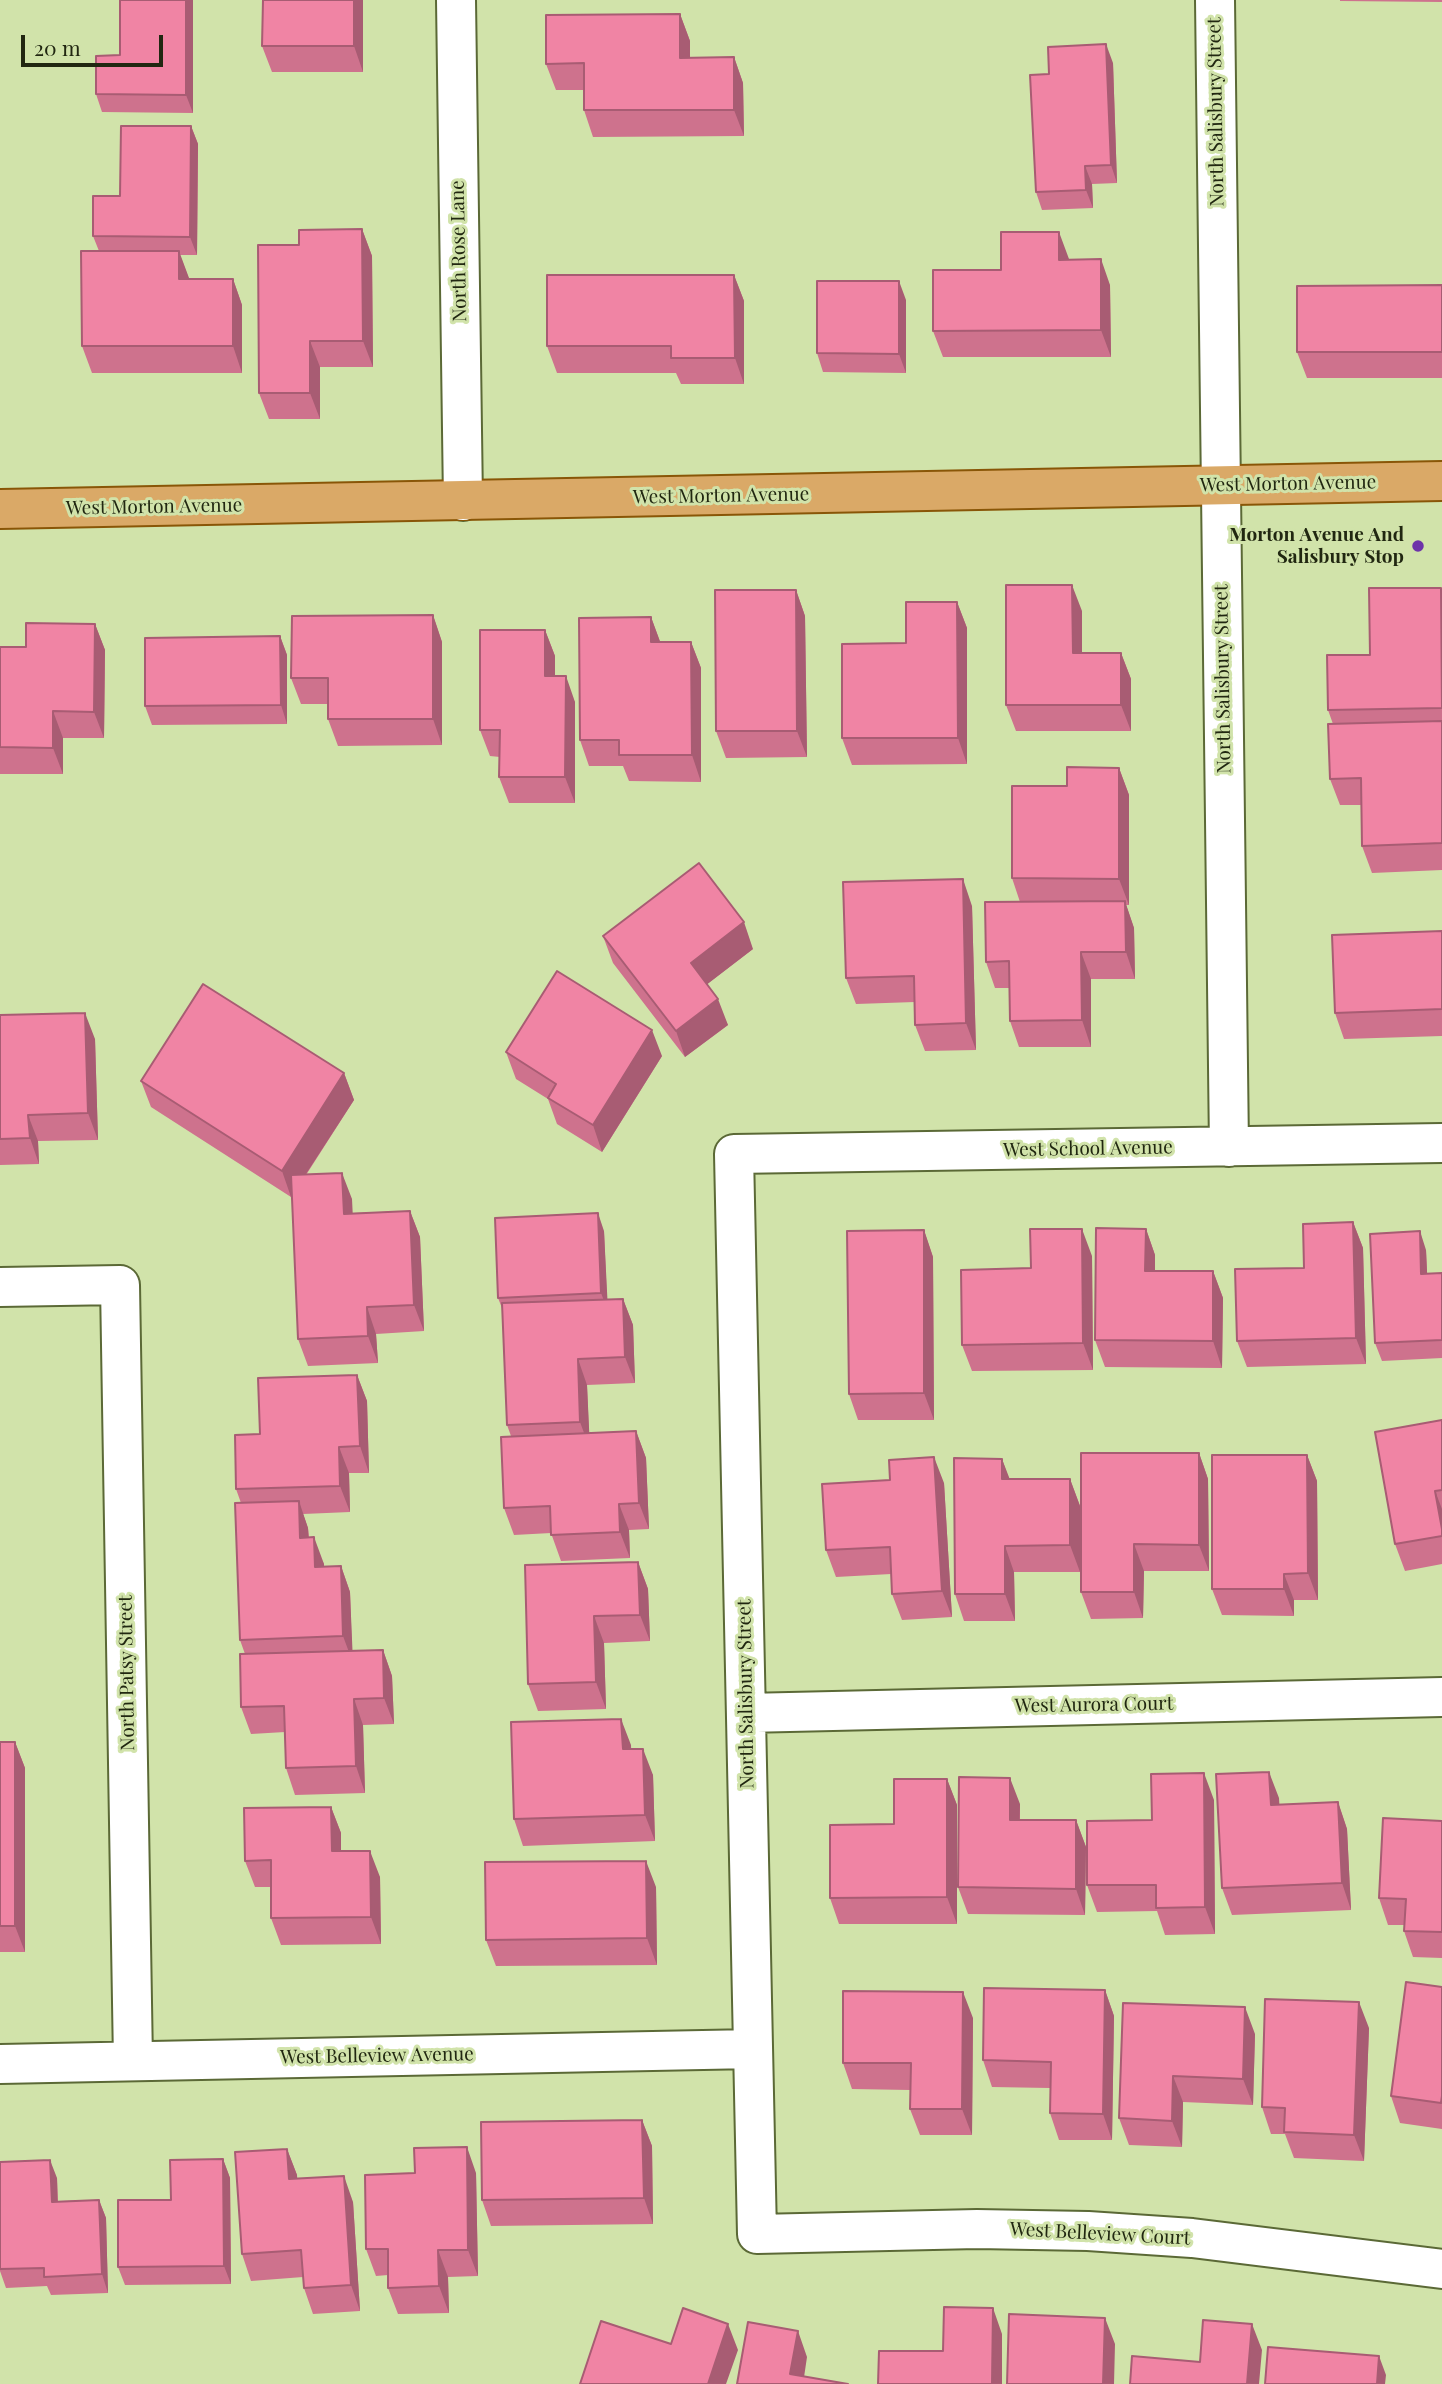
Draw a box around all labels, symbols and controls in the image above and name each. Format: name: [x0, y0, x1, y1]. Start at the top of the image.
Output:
street label: North Salisbury Street: [1203, 17, 1229, 207]
scale bar: [24, 21, 166, 65]
text: 20 m: [34, 33, 81, 61]
street label: North Rose Lane: [446, 180, 472, 322]
street label: West Morton Avenue: [1200, 471, 1376, 497]
street label: West Morton Avenue: [633, 483, 809, 509]
street label: West Morton Avenue: [66, 494, 242, 520]
place label: Morton Avenue And Salisbury Stop: [1229, 524, 1404, 568]
marker: Morton Avenue And Salisbury Stop: [1410, 538, 1426, 554]
street label: North Salisbury Street: [1210, 584, 1236, 774]
street label: West School Avenue: [1003, 1136, 1173, 1162]
street label: North Patsy Street: [114, 1595, 140, 1751]
street label: North Salisbury Street: [733, 1599, 759, 1789]
street label: West Aurora Court: [1014, 1692, 1174, 1718]
street label: West Belleview Avenue: [280, 2043, 474, 2069]
street label: West Belleview Court: [1009, 2218, 1191, 2250]

